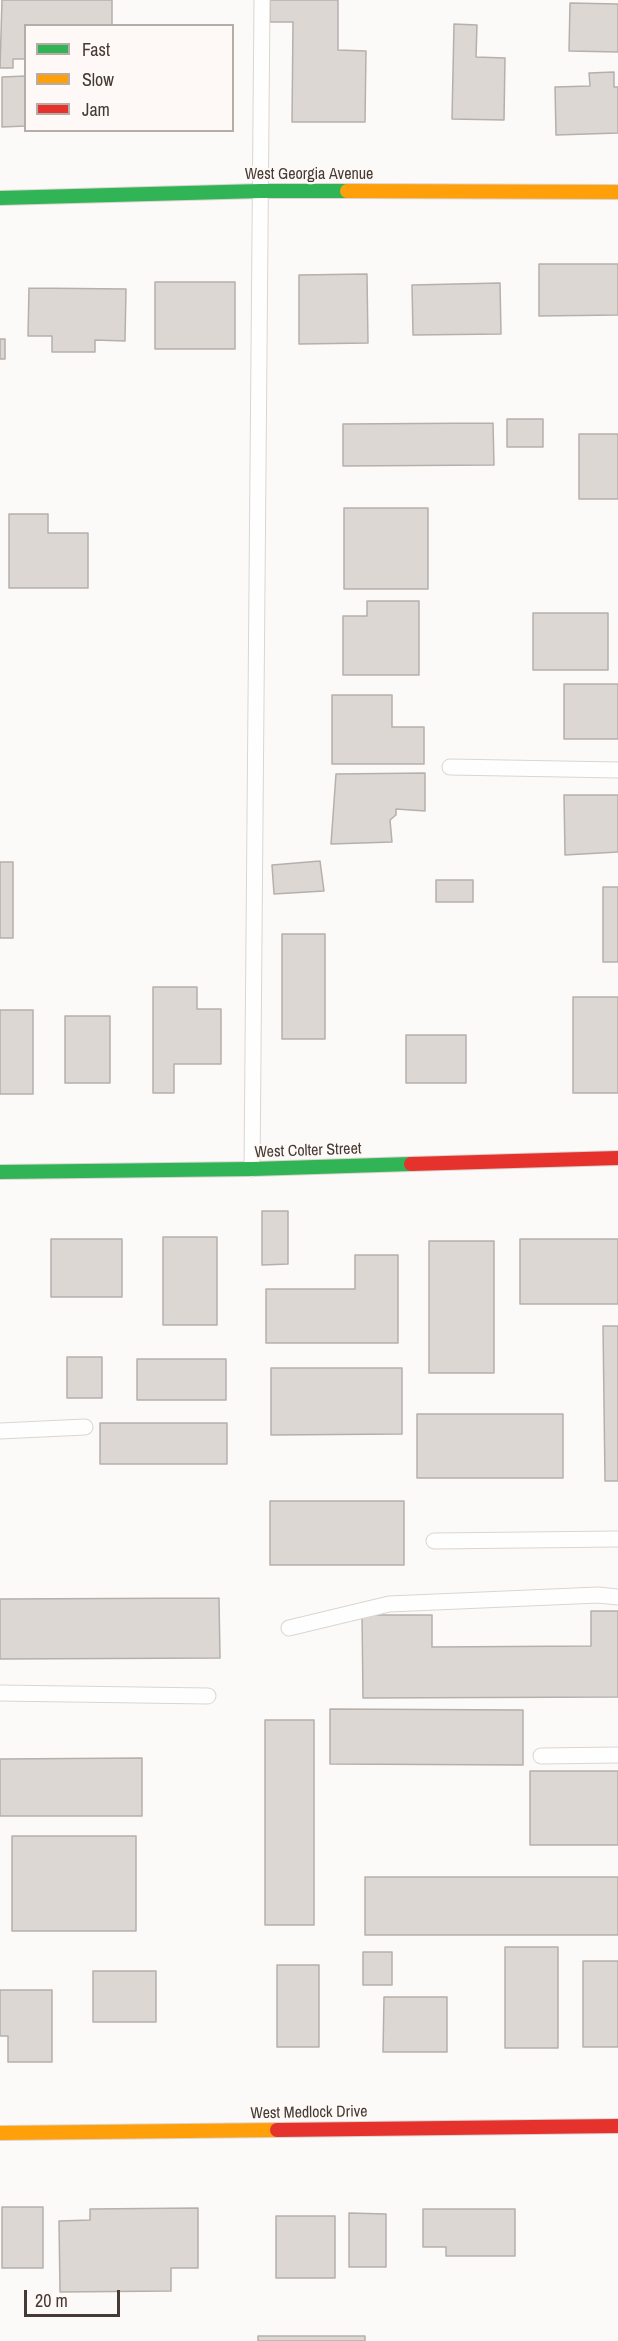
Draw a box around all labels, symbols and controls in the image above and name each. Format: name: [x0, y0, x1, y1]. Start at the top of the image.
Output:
legend: [24, 24, 234, 132]
text: Fast: [82, 37, 110, 62]
text: Slow: [82, 67, 114, 92]
text: Jam: [82, 97, 110, 122]
street label: West Georgia Avenue: [245, 165, 373, 185]
street label: West Colter Street: [254, 1140, 362, 1162]
street label: West Medlock Drive: [250, 2102, 368, 2124]
scale bar: [27, 2278, 123, 2316]
text: 20 m: [35, 2288, 68, 2313]

